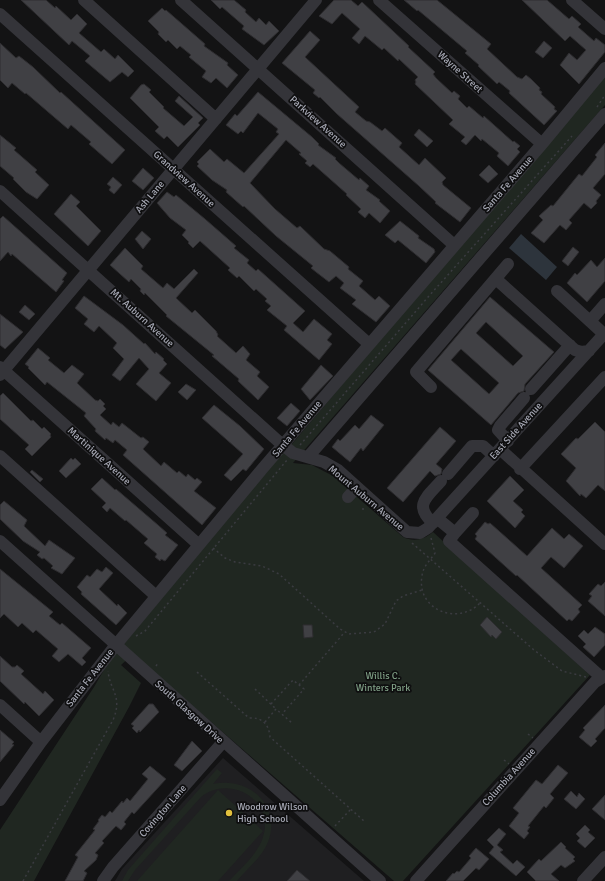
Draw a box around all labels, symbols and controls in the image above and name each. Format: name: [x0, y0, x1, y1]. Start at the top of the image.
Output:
street label: Wayne Street: [435, 49, 485, 96]
street label: Parkview Avenue: [287, 93, 349, 151]
street label: Grandview Avenue: [151, 148, 217, 210]
street label: Santa Fe Avenue: [480, 154, 536, 214]
street label: Ash Lane: [133, 178, 167, 216]
street label: Mt. Auburn Avenue: [108, 286, 176, 350]
street label: Santa Fe Avenue: [270, 398, 324, 460]
street label: East Side Avenue: [487, 400, 545, 462]
street label: Martinique Avenue: [65, 425, 133, 487]
street label: Mount Auburn Avenue: [326, 463, 406, 533]
street label: Santa Fe Avenue: [64, 647, 116, 709]
park label: Willis C. Winters Park: [356, 670, 410, 694]
street label: South Glasgow Drive: [152, 678, 226, 746]
street label: Columbia Avenue: [480, 746, 538, 808]
street label: Covington Lane: [137, 782, 189, 840]
place label: Woodrow Wilson High School: [237, 801, 308, 825]
marker: Woodrow Wilson High School: [224, 808, 234, 818]

